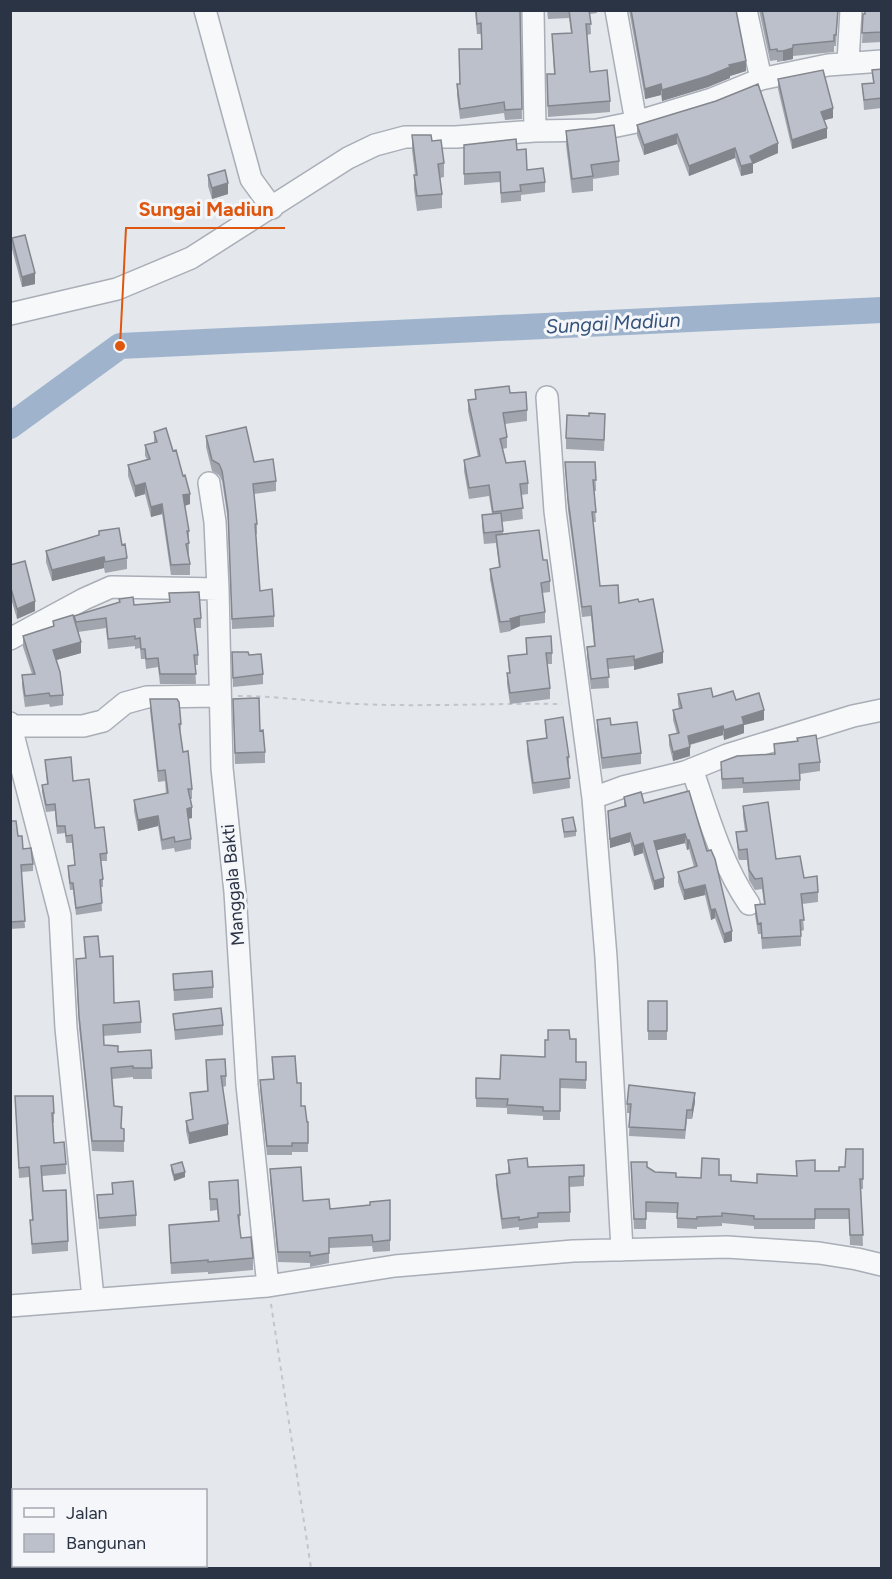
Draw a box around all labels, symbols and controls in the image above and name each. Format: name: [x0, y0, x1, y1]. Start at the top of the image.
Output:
callout: Sungai Madiun: [126, 190, 285, 228]
text: Sungai Madiun: [138, 197, 274, 221]
water label: Sungai Madiun: [545, 307, 681, 339]
street label: Manggala Bakti: [217, 823, 249, 947]
legend: [12, 1489, 207, 1567]
text: Jalan: [66, 1502, 108, 1524]
text: Bangunan: [66, 1532, 146, 1554]

